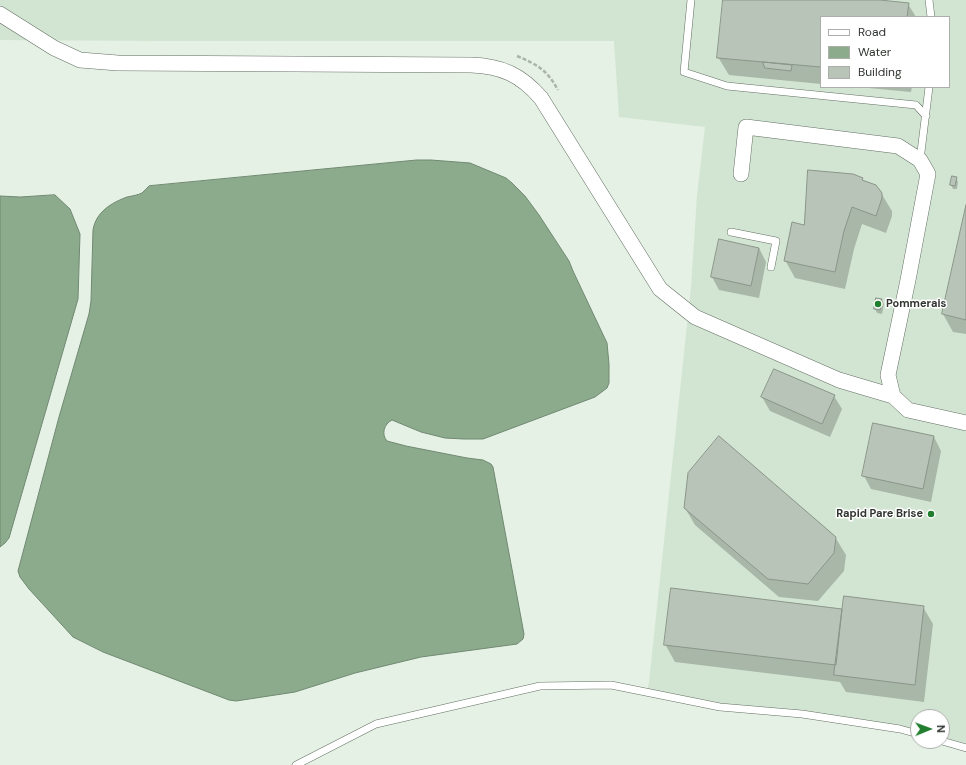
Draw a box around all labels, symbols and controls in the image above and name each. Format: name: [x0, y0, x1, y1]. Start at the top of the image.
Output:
legend: [820, 16, 950, 88]
text: Road: [858, 24, 886, 40]
text: Water: [858, 44, 891, 60]
text: Building: [858, 64, 902, 80]
place label: Pommerais: [886, 297, 946, 311]
marker: Pommerais: [873, 299, 883, 309]
place label: Rapid Pare Brise: [836, 507, 923, 521]
marker: Rapid Pare Brise: [926, 509, 936, 519]
north arrow: [910, 709, 950, 749]
text: N: [934, 725, 948, 733]

